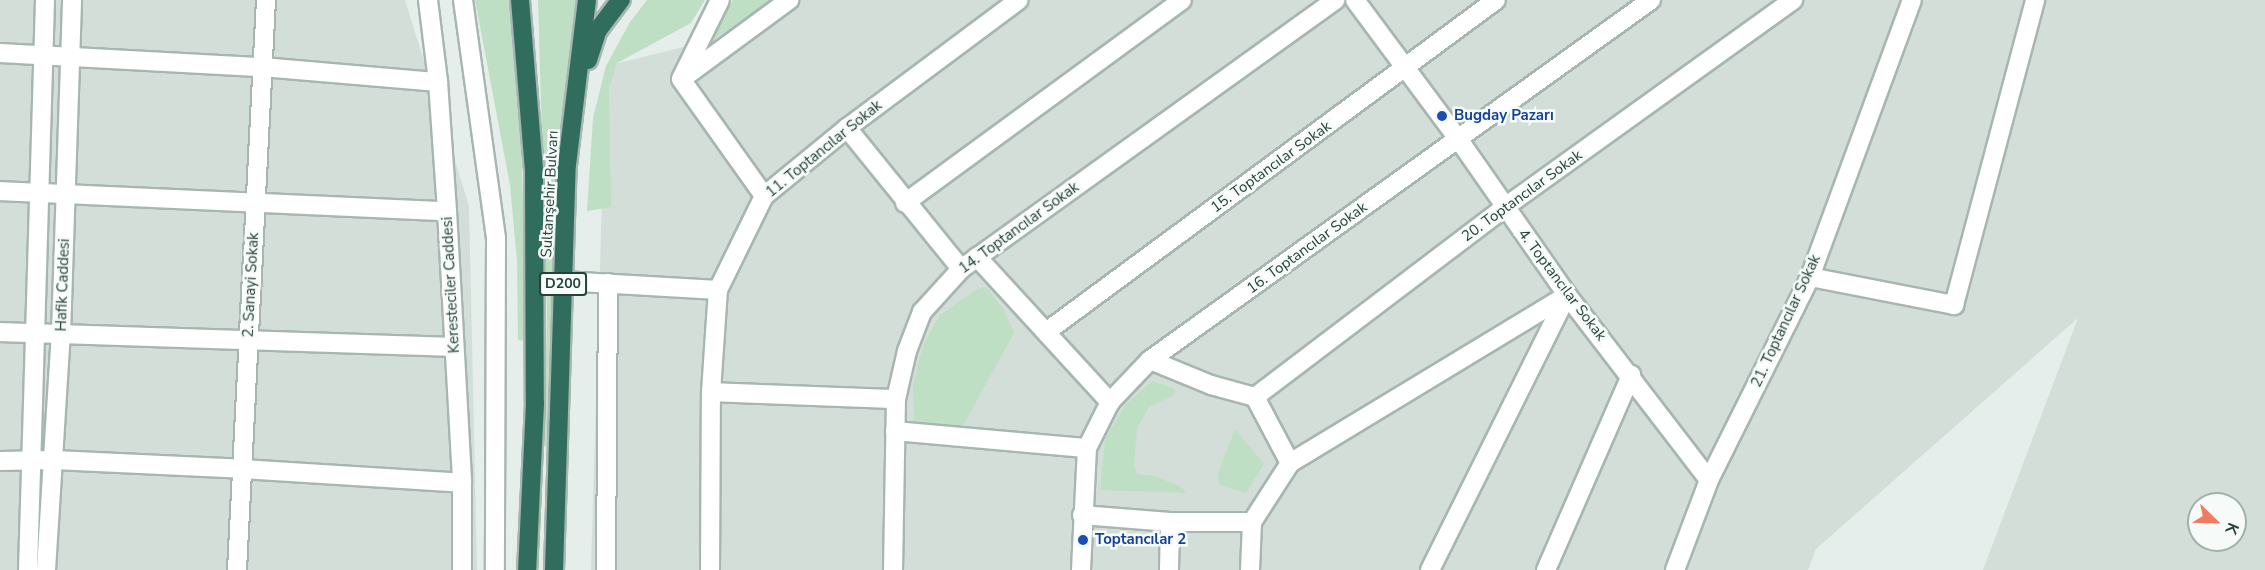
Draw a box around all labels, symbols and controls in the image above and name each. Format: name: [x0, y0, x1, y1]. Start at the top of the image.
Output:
street label: 11. Toptancılar Sokak: [762, 97, 886, 201]
place label: Bugday Pazarı: [1454, 107, 1554, 125]
marker: Bugday Pazarı: [1435, 109, 1449, 123]
street label: 15. Toptancılar Sokak: [1207, 117, 1335, 217]
street label: Sultanşehir Bulvarı: [538, 130, 562, 258]
street label: 20. Toptancılar Sokak: [1458, 146, 1586, 246]
street label: 14. Toptancılar Sokak: [955, 178, 1083, 278]
street label: 16. Toptancılar Sokak: [1243, 198, 1371, 298]
street label: Keresteciler Caddesi: [438, 216, 464, 354]
street label: 4. Toptancılar Sokak: [1514, 226, 1610, 344]
street label: 2. Sanayi Sokak: [239, 232, 263, 338]
street label: Hafik Caddesi: [52, 238, 74, 332]
street label: 21. Toptancılar Sokak: [1747, 252, 1825, 390]
road number: D200: [539, 273, 587, 295]
north arrow: [2187, 492, 2247, 552]
text: K: [2220, 519, 2244, 537]
place label: Toptancılar 2: [1095, 531, 1186, 549]
marker: Toptancılar 2: [1076, 533, 1090, 547]

